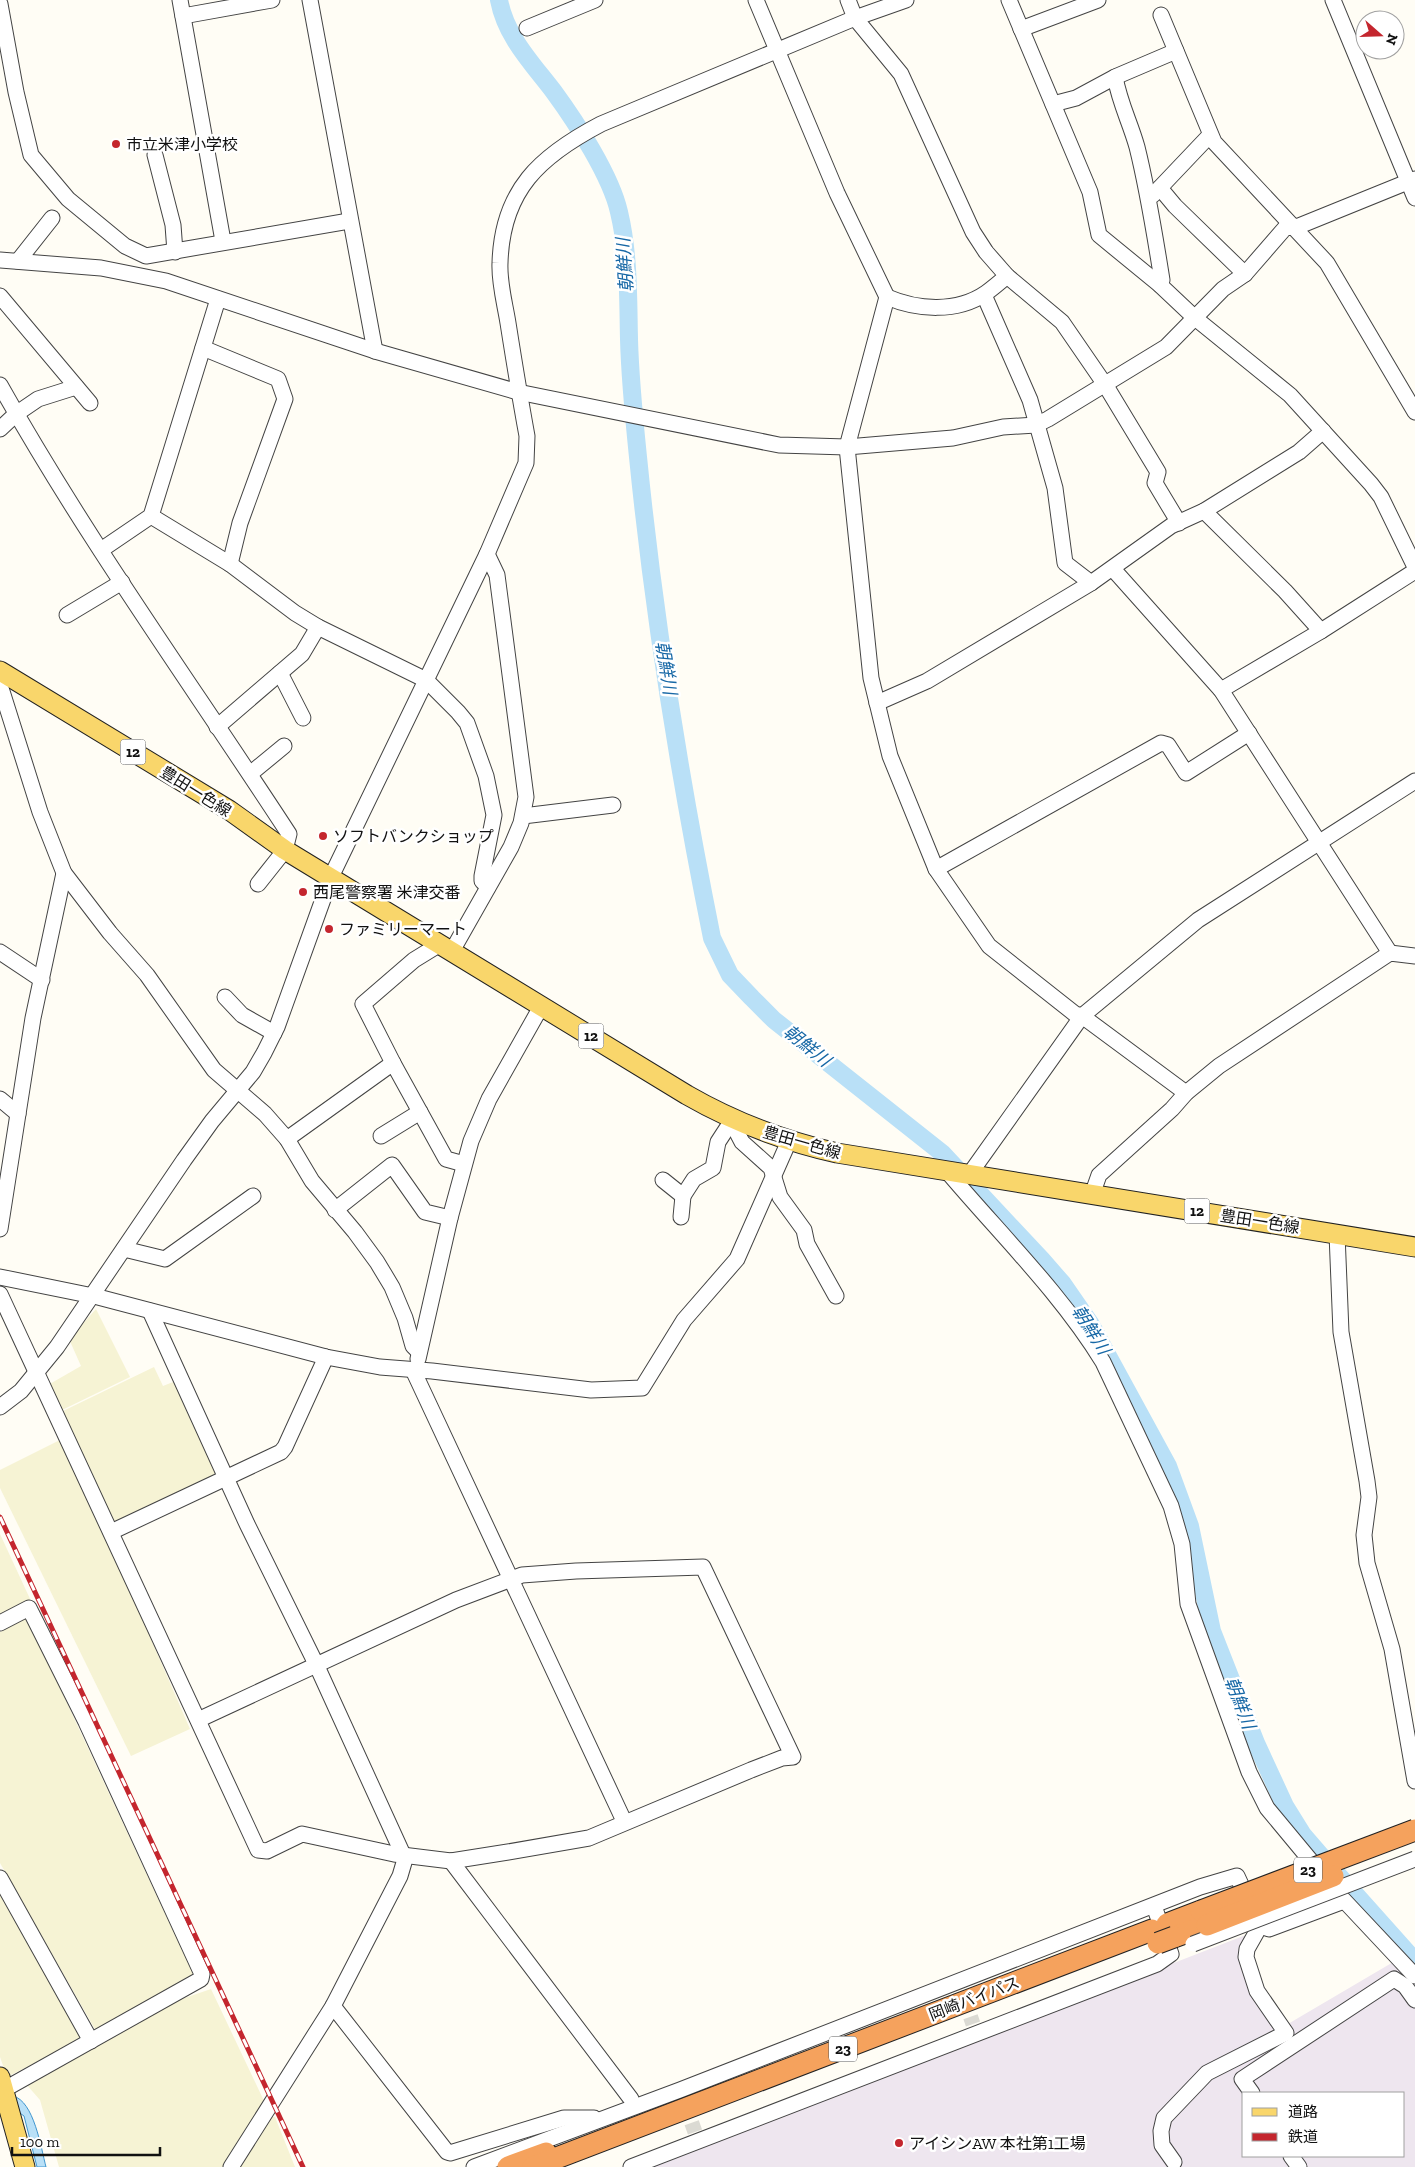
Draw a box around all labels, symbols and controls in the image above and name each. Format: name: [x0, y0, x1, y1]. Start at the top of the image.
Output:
north arrow: [1355, 10, 1405, 60]
text: N: [1382, 31, 1402, 48]
place label: 市立米津小学校: [126, 135, 238, 154]
marker: 市立米津小学校: [110, 138, 122, 150]
water label: 朝鮮川: [612, 235, 638, 293]
water label: 朝鮮川: [651, 640, 681, 698]
road number: 12: [120, 740, 146, 764]
street label: 豊田一色線: [157, 762, 235, 821]
place label: ソフトバンクショップ: [333, 827, 494, 846]
marker: ソフトバンクショップ: [317, 830, 329, 842]
place label: 西尾警察署 米津交番: [313, 883, 461, 902]
marker: 西尾警察署 米津交番: [297, 886, 309, 898]
place label: ファミリーマート: [339, 920, 467, 939]
marker: ファミリーマート: [323, 923, 335, 935]
water label: 朝鮮川: [779, 1020, 836, 1073]
road number: 12: [578, 1024, 604, 1048]
street label: 豊田一色線: [761, 1122, 843, 1163]
road number: 12: [1184, 1198, 1210, 1224]
street label: 豊田一色線: [1219, 1206, 1301, 1237]
water label: 朝鮮川: [1067, 1301, 1116, 1360]
water label: 朝鮮川: [1220, 1674, 1261, 1734]
road number: 23: [1294, 1858, 1322, 1882]
street label: 岡崎バイパス: [926, 1972, 1022, 2024]
road number: 23: [829, 2036, 857, 2062]
legend: [1242, 2092, 1405, 2157]
text: 道路: [1288, 2103, 1318, 2121]
scale bar: [12, 2124, 160, 2156]
text: 鉄道: [1288, 2128, 1318, 2146]
text: 100 m: [20, 2133, 59, 2151]
place label: アイシンAW 本社第1工場: [909, 2134, 1086, 2153]
marker: アイシンAW 本社第1工場: [893, 2137, 905, 2149]

